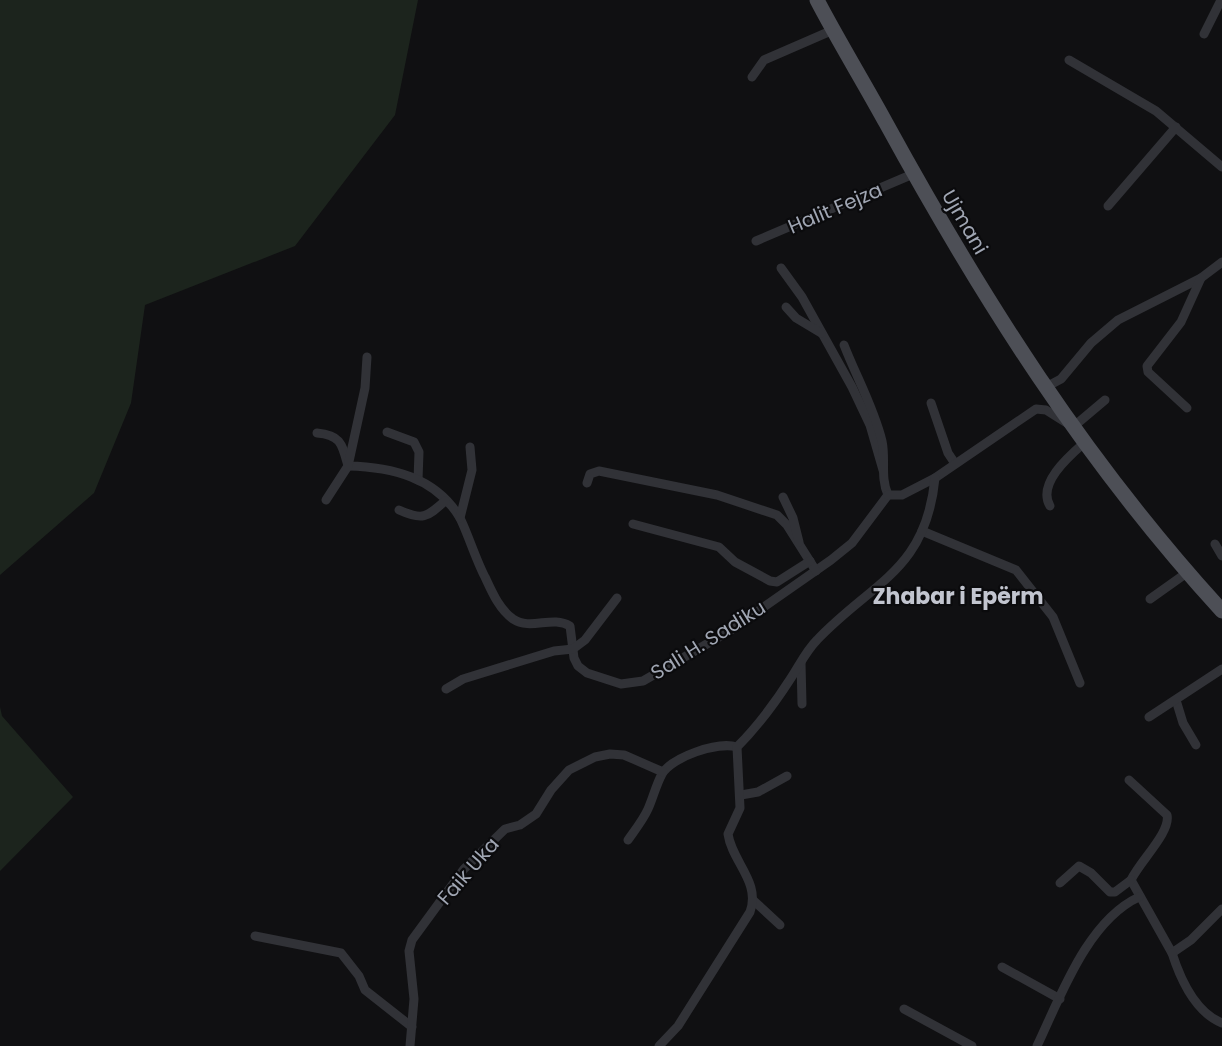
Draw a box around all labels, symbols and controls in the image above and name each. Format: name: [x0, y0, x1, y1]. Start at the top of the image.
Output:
street label: Halit Fejza: [784, 176, 886, 240]
street label: Ujmani: [935, 185, 995, 259]
district label: Zhabar i Epërm: [872, 581, 1044, 612]
street label: Sali H. Sadiku: [645, 594, 771, 686]
street label: Faik Uka: [431, 831, 505, 911]

